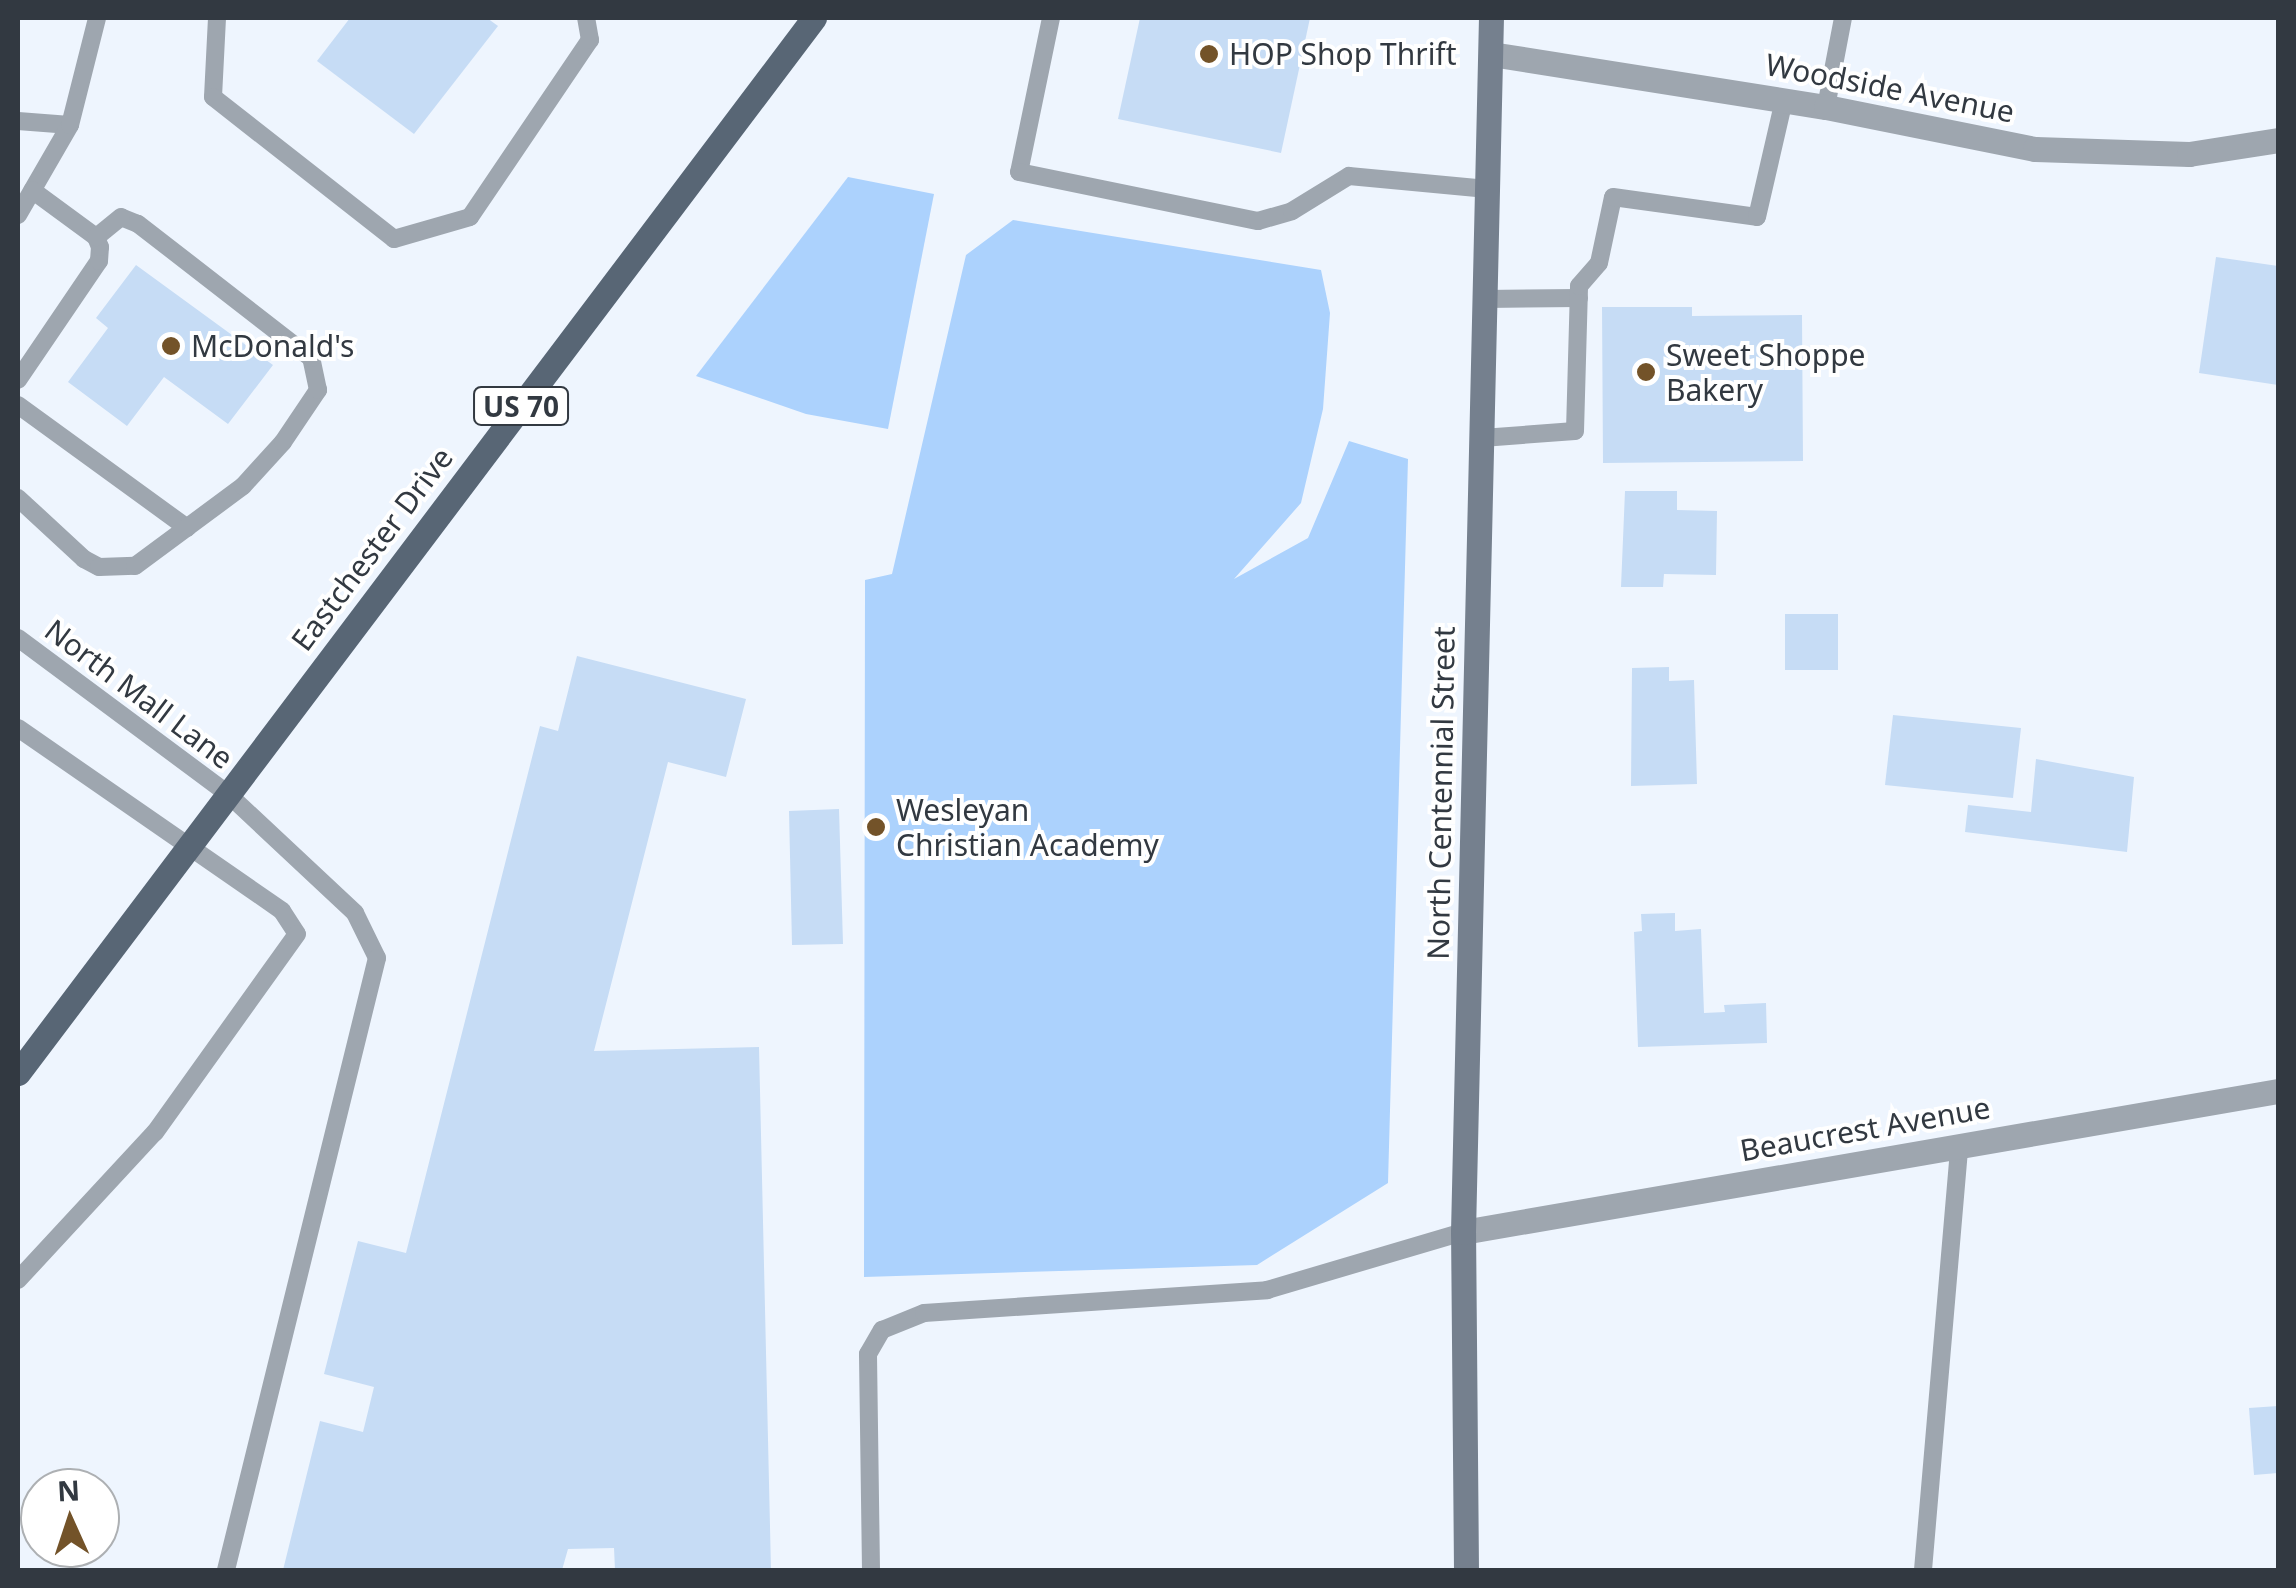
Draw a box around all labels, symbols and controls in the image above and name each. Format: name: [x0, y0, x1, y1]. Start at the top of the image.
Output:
place label: HOP Shop Thrift: [1229, 36, 1457, 72]
marker: HOP Shop Thrift: [1198, 43, 1220, 65]
street label: Woodside Avenue: [1763, 46, 2017, 130]
place label: McDonald's: [191, 328, 354, 364]
marker: McDonald's: [160, 335, 182, 357]
place label: Sweet Shoppe Bakery: [1666, 337, 1865, 408]
marker: Sweet Shoppe Bakery: [1635, 361, 1657, 383]
road number: US 70: [471, 383, 571, 429]
street label: Eastchester Drive: [284, 440, 460, 658]
street label: North Mall Lane: [38, 612, 240, 776]
street label: North Centennial Street: [1420, 626, 1462, 960]
place label: Wesleyan Christian Academy: [896, 792, 1159, 862]
marker: Wesleyan Christian Academy: [865, 816, 887, 838]
street label: Beaucrest Avenue: [1737, 1089, 1993, 1169]
north arrow: [20, 1468, 120, 1568]
text: N: [56, 1470, 81, 1510]

